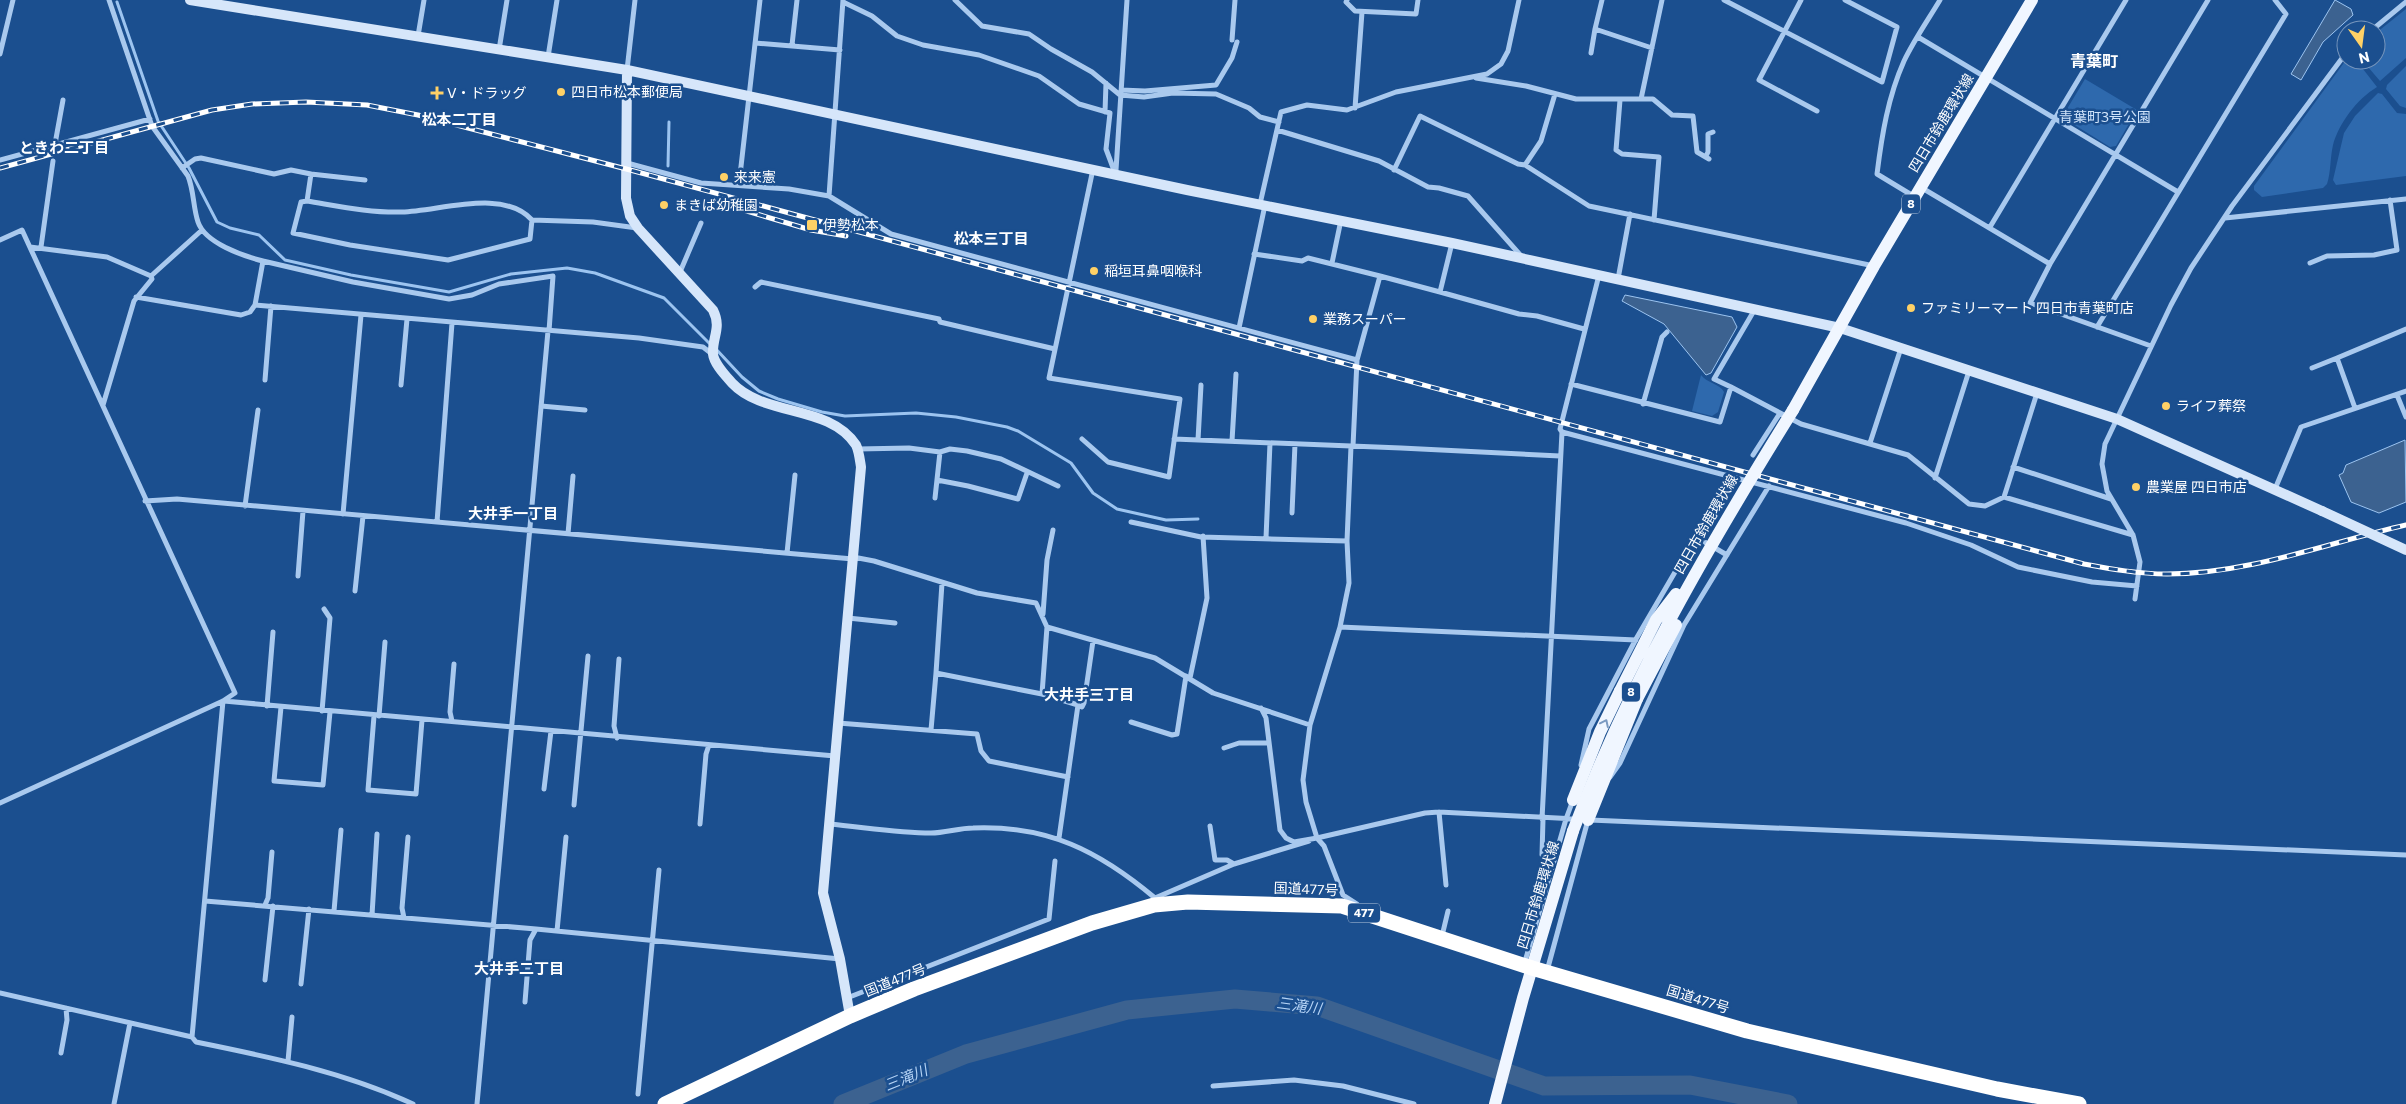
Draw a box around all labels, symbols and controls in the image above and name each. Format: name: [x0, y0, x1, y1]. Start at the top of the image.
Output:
north arrow: [2336, 20, 2386, 70]
text: N: [2357, 49, 2371, 68]
district label: 青葉町: [2070, 51, 2118, 70]
street label: 四日市鈴鹿環状線: [1904, 70, 1977, 175]
place label: 四日市松本郵便局: [571, 83, 683, 100]
place label: V・ドラッグ: [447, 84, 527, 101]
marker: 四日市松本郵便局: [555, 86, 567, 98]
marker: V・ドラッグ: [431, 87, 443, 99]
park label: 青葉町3号公園: [2059, 108, 2151, 125]
district label: 松本二丁目: [421, 110, 497, 128]
district label: ときわ二丁目: [19, 138, 109, 156]
place label: 来来憲: [734, 168, 776, 185]
marker: 来来憲: [718, 171, 730, 183]
road number: 8: [1902, 194, 1920, 213]
place label: まきば幼稚園: [674, 196, 758, 213]
marker: まきば幼稚園: [658, 199, 670, 211]
place label: 伊勢松本: [823, 216, 879, 233]
marker: 伊勢松本: [805, 218, 819, 232]
district label: 松本三丁目: [953, 229, 1029, 247]
place label: 稲垣耳鼻咽喉科: [1104, 262, 1202, 279]
marker: 稲垣耳鼻咽喉科: [1088, 265, 1100, 277]
place label: ファミリーマート 四日市青葉町店: [1921, 299, 2134, 316]
marker: ファミリーマート 四日市青葉町店: [1905, 302, 1917, 314]
place label: 業務スーパー: [1323, 310, 1407, 327]
marker: 業務スーパー: [1307, 313, 1319, 325]
place label: ライフ葬祭: [2176, 397, 2246, 414]
marker: ライフ葬祭: [2160, 400, 2172, 412]
street label: 四日市鈴鹿環状線: [1670, 471, 1741, 576]
place label: 農業屋 四日市店: [2146, 478, 2247, 495]
marker: 農業屋 四日市店: [2130, 481, 2142, 493]
district label: 大井手一丁目: [468, 504, 558, 522]
road number: 8: [1622, 682, 1640, 702]
district label: 大井手三丁目: [1044, 685, 1134, 703]
one-way arrow: [1599, 719, 1609, 728]
street label: 四日市鈴鹿環状線: [1513, 839, 1562, 951]
street label: 国道477号: [1273, 879, 1339, 898]
road number: 477: [1348, 904, 1380, 922]
district label: 大井手二丁目: [474, 959, 564, 977]
street label: 国道477号: [862, 959, 928, 1000]
street label: 国道477号: [1665, 981, 1732, 1016]
water label: 三滝川: [1276, 993, 1325, 1017]
water label: 三滝川: [881, 1060, 932, 1094]

